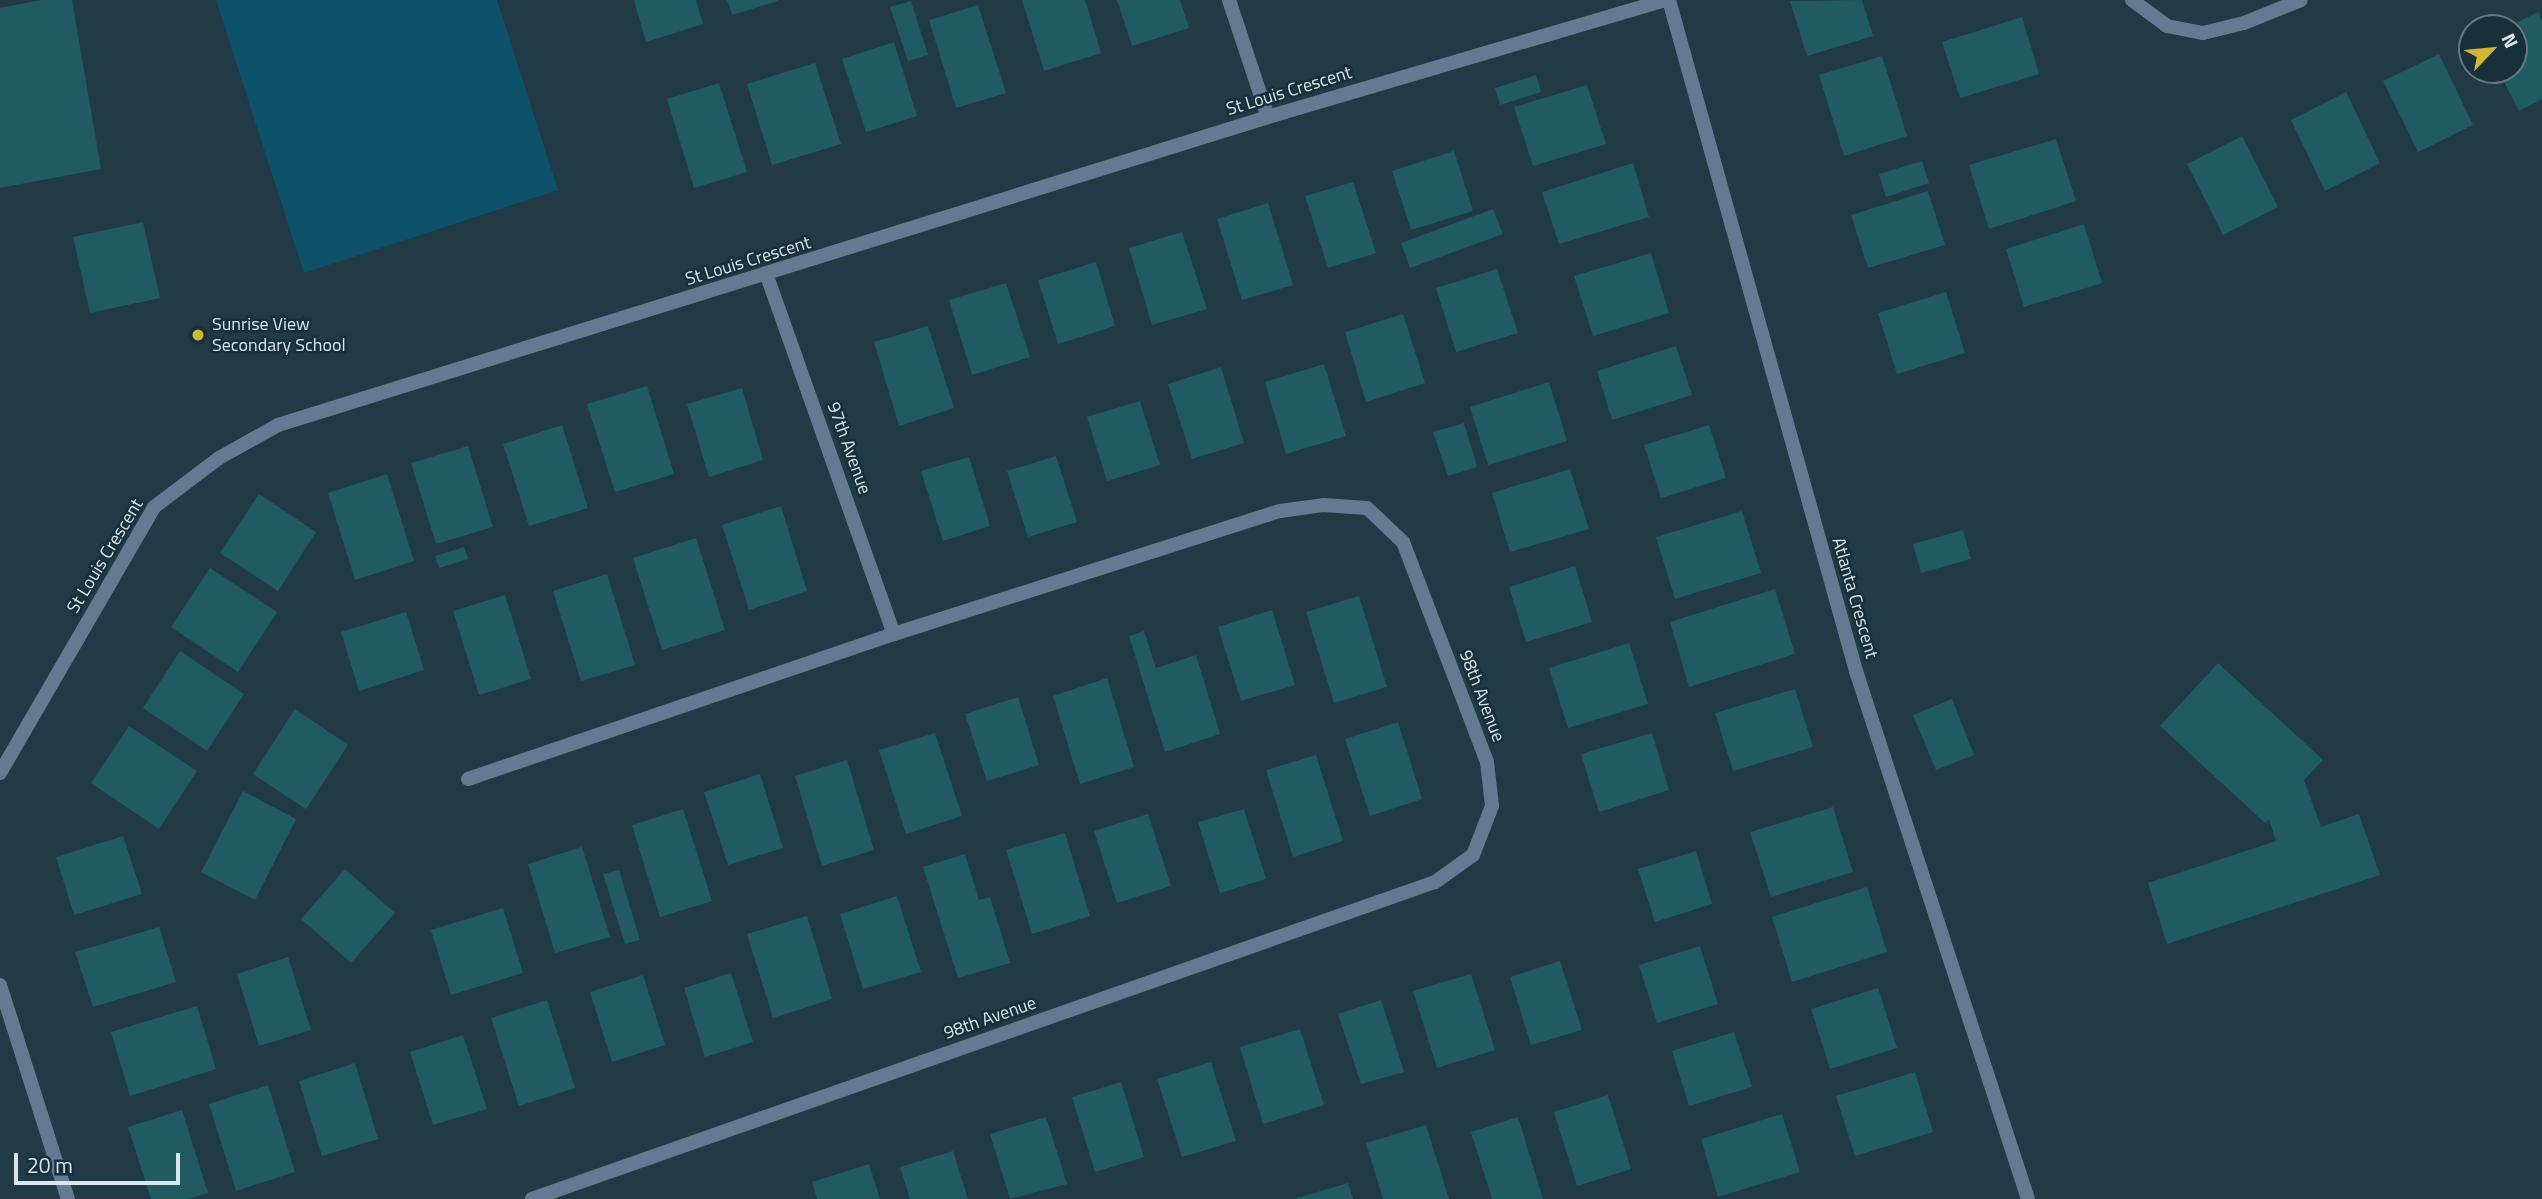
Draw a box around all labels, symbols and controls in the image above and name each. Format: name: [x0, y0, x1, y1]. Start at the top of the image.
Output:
north arrow: [2458, 14, 2528, 84]
text: N: [2495, 28, 2526, 53]
street label: St Louis Crescent: [1224, 62, 1354, 120]
street label: St Louis Crescent: [683, 232, 813, 290]
place label: Sunrise View Secondary School: [212, 314, 346, 356]
marker: Sunrise View Secondary School: [190, 327, 206, 343]
street label: 97th Avenue: [822, 399, 876, 497]
street label: St Louis Crescent: [62, 495, 148, 617]
street label: Atlanta Crescent: [1827, 535, 1883, 661]
street label: 98th Avenue: [1455, 647, 1509, 745]
street label: 98th Avenue: [941, 992, 1039, 1044]
scale bar: [18, 1140, 184, 1184]
text: 20 m: [27, 1149, 73, 1181]

